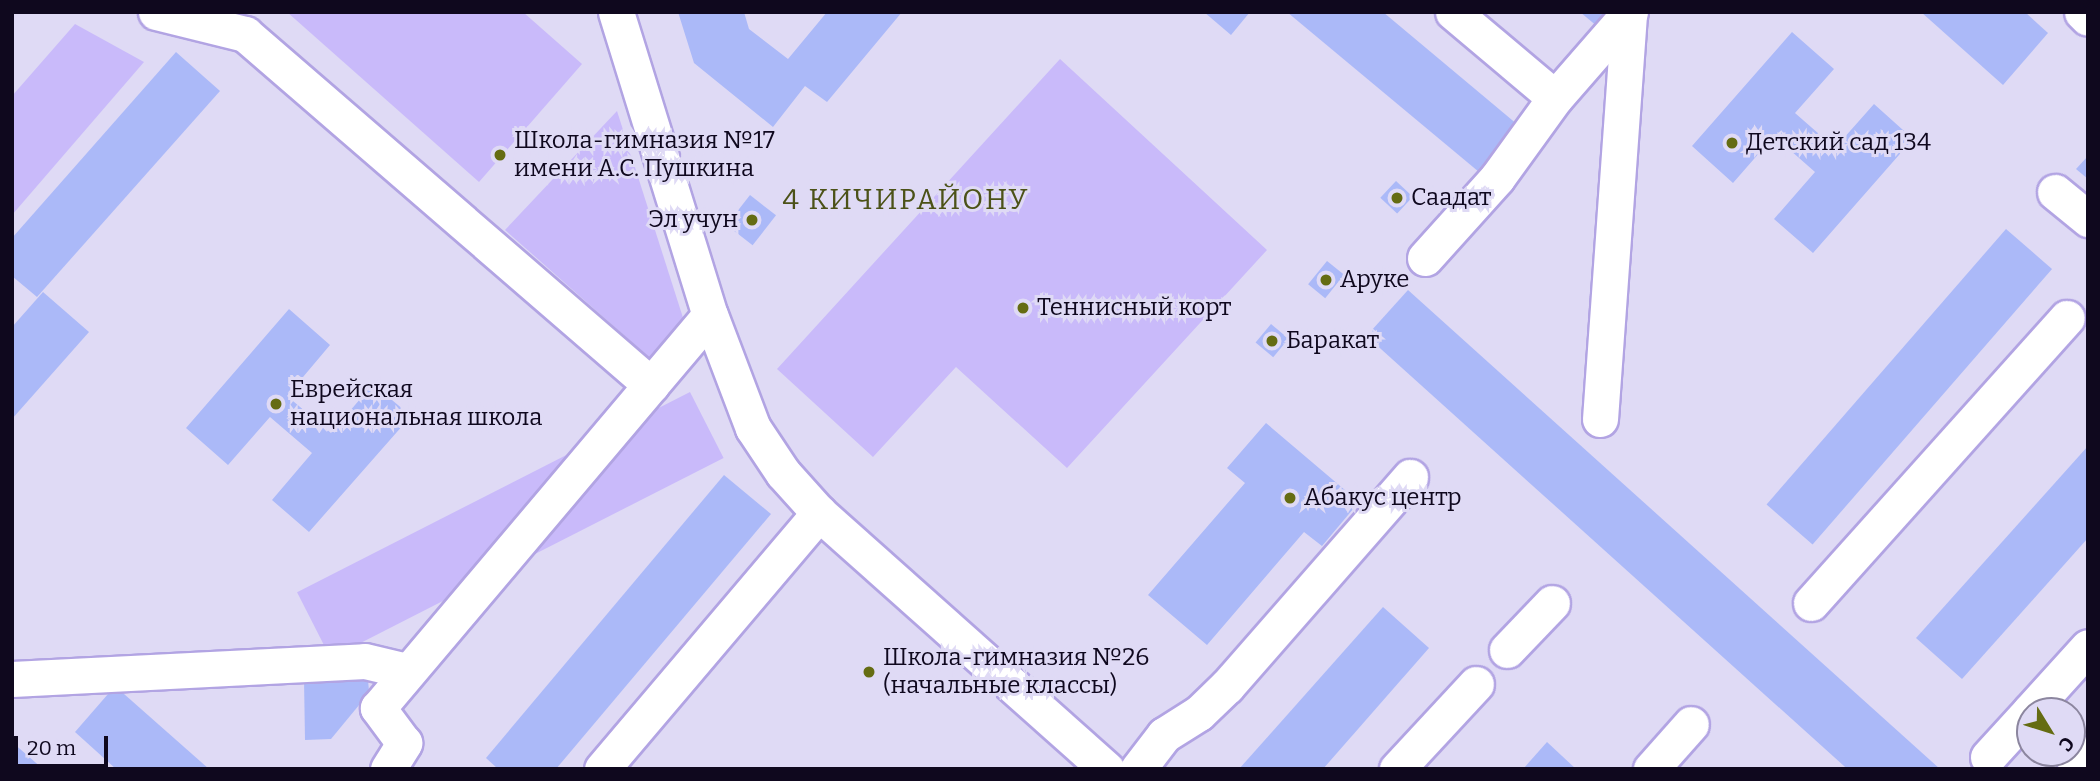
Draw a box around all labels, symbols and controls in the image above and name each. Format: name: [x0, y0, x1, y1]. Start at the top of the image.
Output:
place label: Школа-гимназия №17 имени А.С. Пушкина: [514, 127, 775, 183]
place label: Детский сад 134: [1746, 129, 1931, 157]
marker: Детский сад 134: [1724, 135, 1740, 151]
marker: Школа-гимназия №17 имени А.С. Пушкина: [492, 147, 508, 163]
district label: 4 КИЧИРАЙОНУ: [784, 183, 1028, 217]
place label: Саадат: [1411, 184, 1491, 212]
marker: Саадат: [1389, 190, 1405, 206]
place label: Эл учун: [648, 206, 738, 234]
marker: Эл учун: [744, 212, 760, 228]
place label: Аруке: [1340, 266, 1409, 294]
marker: Аруке: [1318, 272, 1334, 288]
place label: Теннисный корт: [1037, 294, 1231, 322]
marker: Теннисный корт: [1015, 300, 1031, 316]
place label: Баракат: [1286, 327, 1379, 355]
marker: Баракат: [1264, 333, 1280, 349]
place label: Еврейская национальная школа: [290, 376, 542, 432]
marker: Еврейская национальная школа: [268, 396, 284, 412]
place label: Абакус центр: [1304, 484, 1462, 512]
marker: Абакус центр: [1282, 490, 1298, 506]
place label: Школа-гимназия №26 (начальные классы): [883, 644, 1149, 700]
marker: Школа-гимназия №26 (начальные классы): [861, 664, 877, 680]
north arrow: [2016, 697, 2086, 767]
scale bar: [18, 722, 112, 766]
text: С: [2054, 732, 2079, 756]
text: 20 m: [27, 735, 76, 761]

